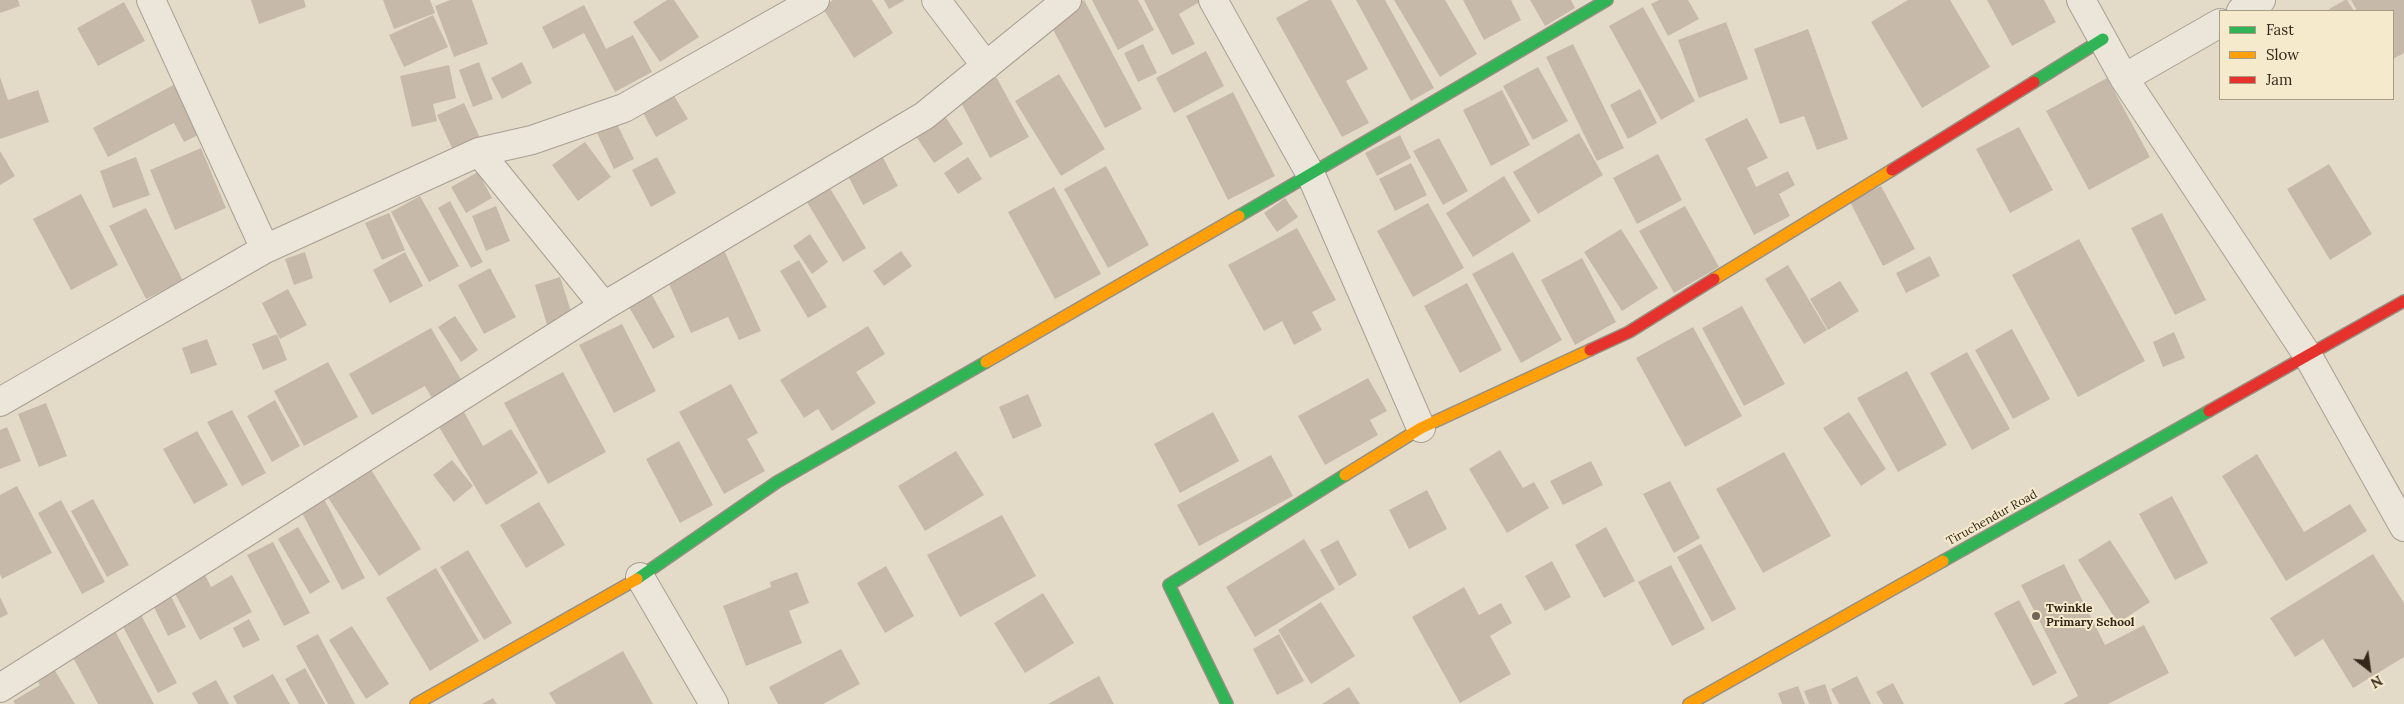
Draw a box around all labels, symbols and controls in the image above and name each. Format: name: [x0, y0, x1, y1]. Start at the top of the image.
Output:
legend: [2219, 10, 2394, 100]
text: Fast: [2266, 20, 2294, 39]
text: Slow: [2266, 45, 2299, 64]
text: Jam: [2266, 70, 2293, 89]
street label: Tiruchendur Road: [1944, 487, 2040, 549]
place label: Twinkle Primary School: [2046, 602, 2134, 630]
marker: Twinkle Primary School: [2030, 610, 2042, 622]
north arrow: [2344, 644, 2394, 694]
text: N: [2367, 671, 2386, 692]

